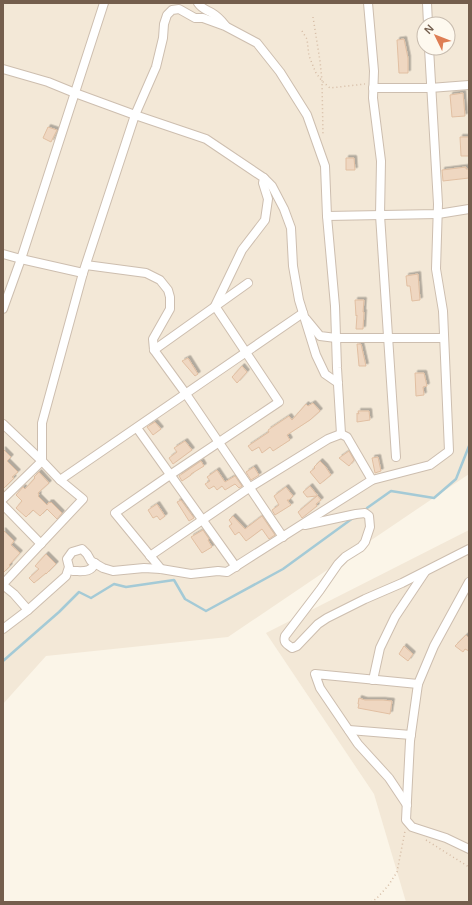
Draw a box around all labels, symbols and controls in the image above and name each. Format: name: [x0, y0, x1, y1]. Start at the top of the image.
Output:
north arrow: [416, 16, 456, 56]
text: N: [422, 22, 436, 36]

